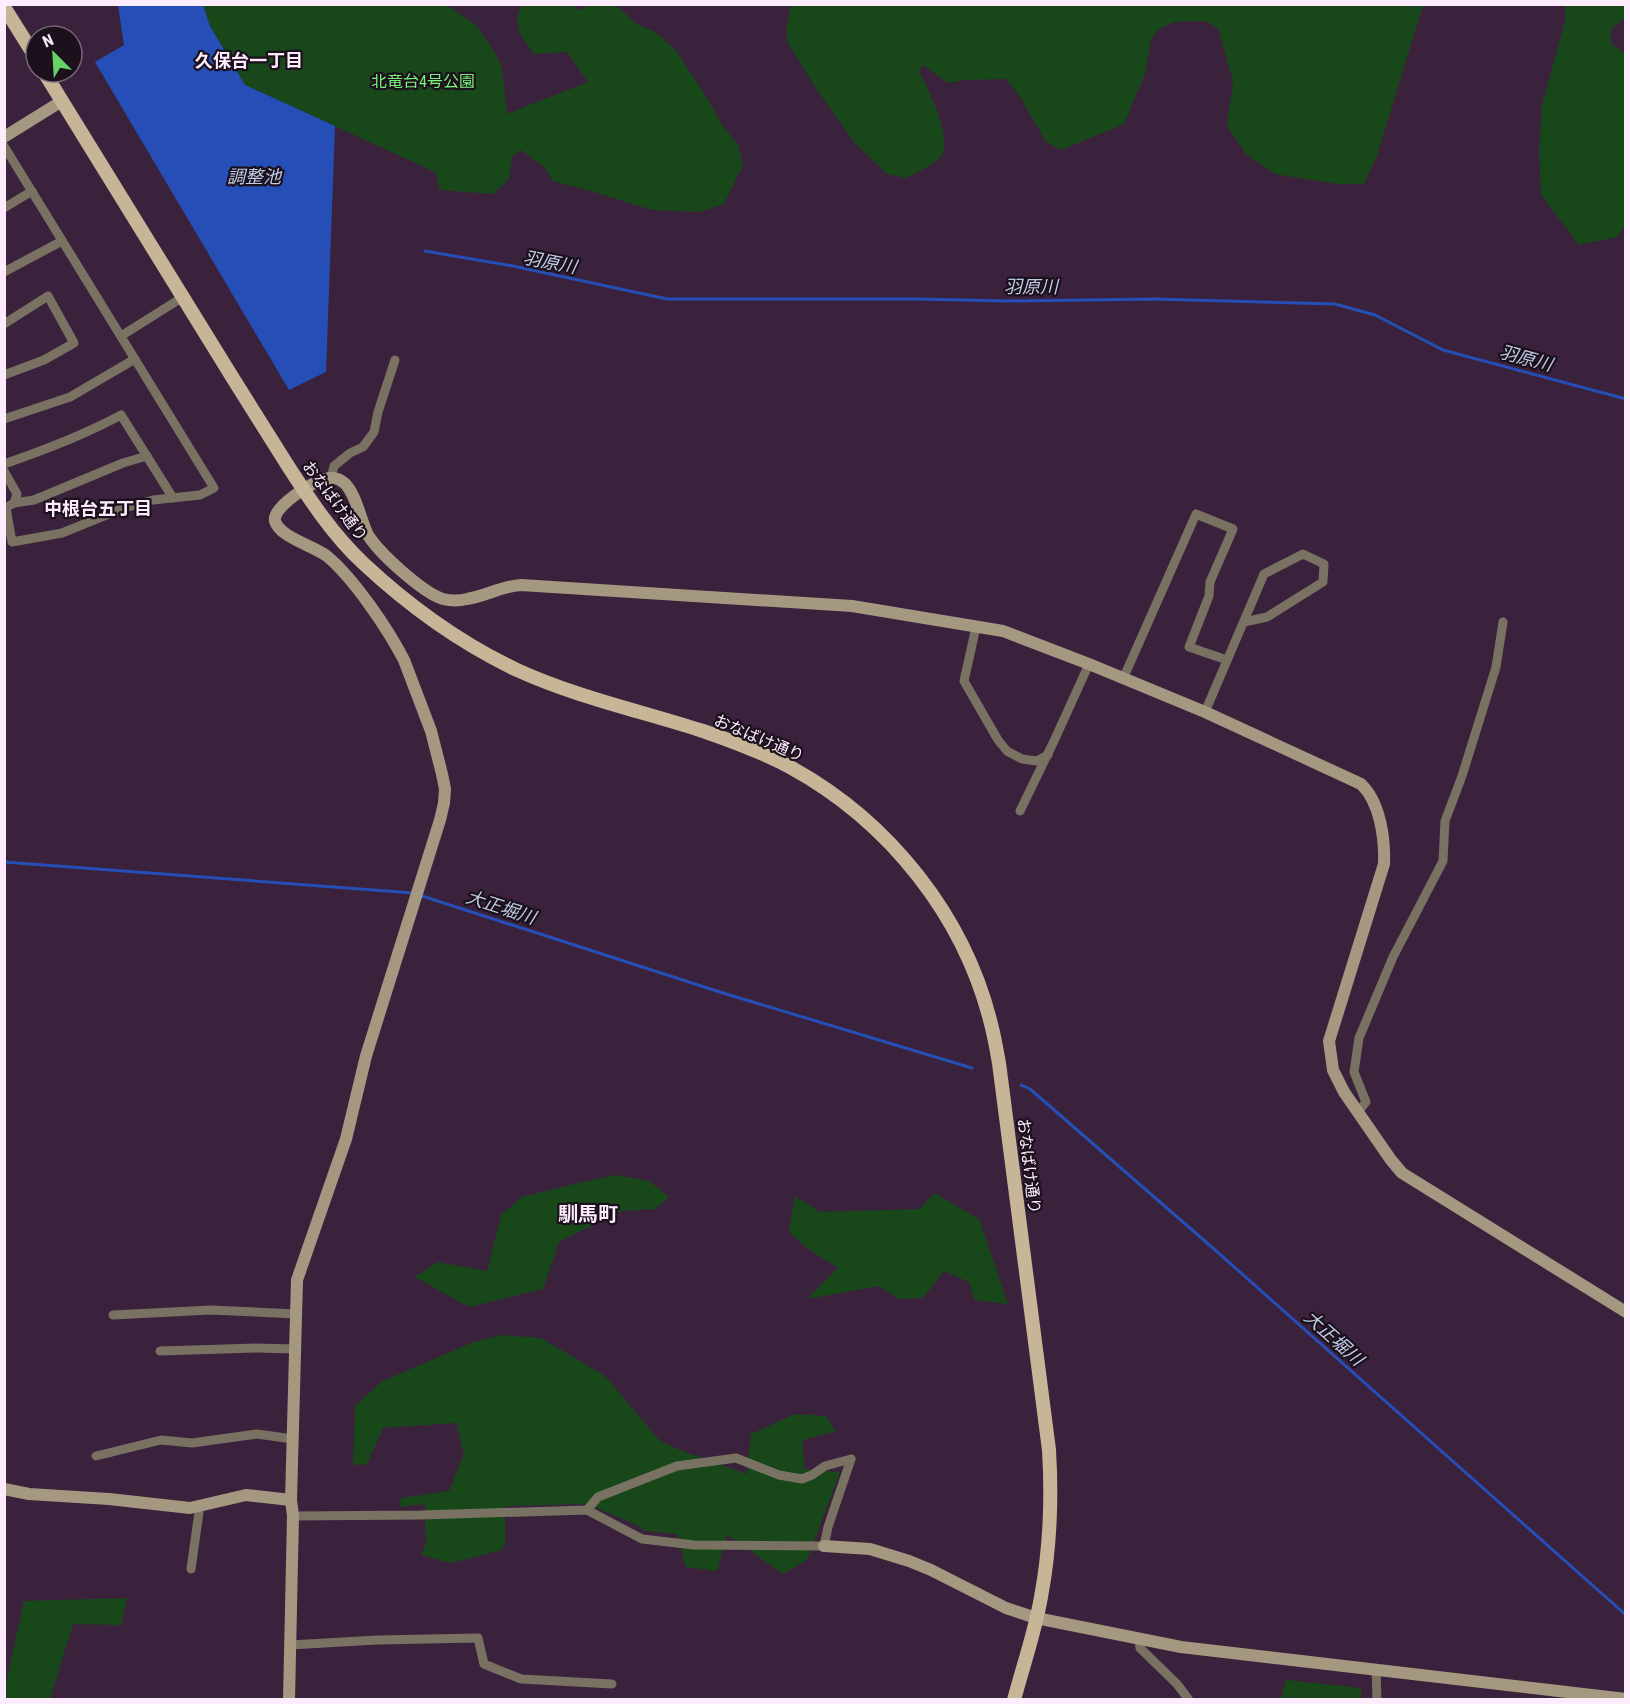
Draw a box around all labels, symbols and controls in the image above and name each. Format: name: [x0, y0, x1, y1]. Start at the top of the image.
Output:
north arrow: [24, 24, 84, 84]
text: N: [40, 30, 56, 51]
district label: 久保台一丁目: [195, 50, 303, 71]
park label: 北竜台4号公園: [371, 72, 475, 91]
water label: 調整池: [227, 166, 283, 187]
water label: 羽原川: [521, 247, 580, 278]
water label: 羽原川: [1004, 276, 1060, 297]
water label: 羽原川: [1497, 341, 1557, 376]
street label: おなばけ通り: [299, 457, 371, 545]
district label: 中根台五丁目: [44, 498, 152, 519]
street label: おなばけ通り: [711, 710, 807, 766]
water label: 大正堀川: [464, 886, 540, 929]
street label: おなばけ通り: [1014, 1117, 1044, 1215]
district label: 馴馬町: [558, 1202, 618, 1226]
water label: 大正堀川: [1300, 1306, 1369, 1371]

